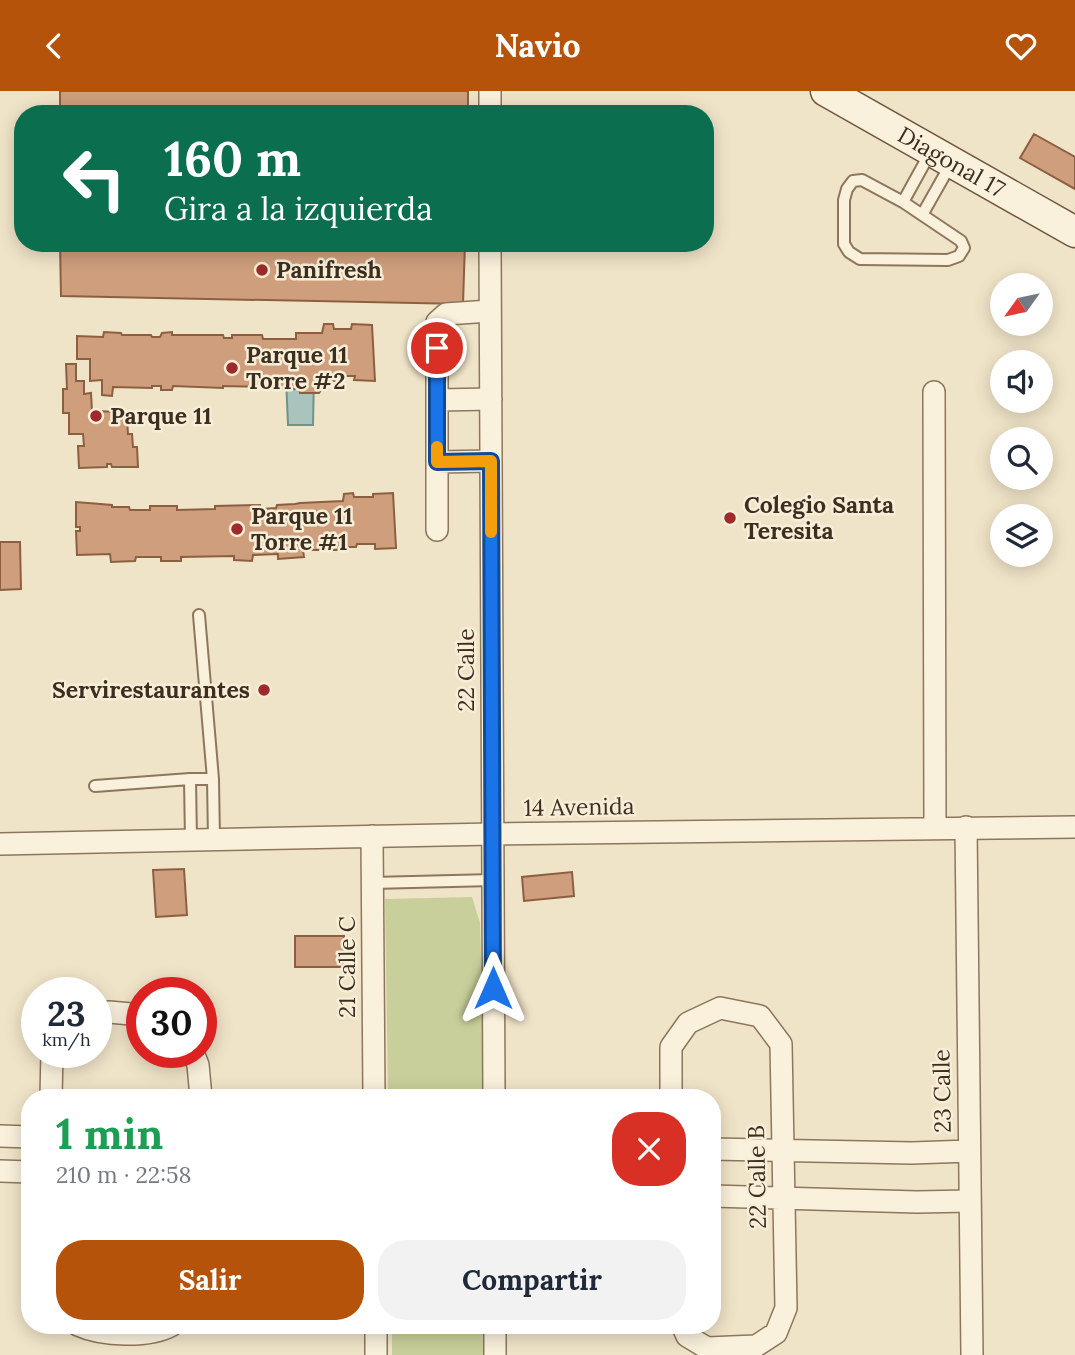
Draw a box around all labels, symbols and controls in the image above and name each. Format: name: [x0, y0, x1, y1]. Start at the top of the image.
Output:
text: Navio: [494, 25, 581, 66]
icon: back: [35, 27, 73, 65]
icon: heart: [1002, 27, 1040, 65]
street label: Diagonal 17: [893, 120, 1011, 204]
text: 160 m: [164, 127, 301, 189]
icon: left: [49, 133, 140, 224]
text: Gira a la izquierda: [164, 188, 433, 229]
place label: Panifresh: [276, 255, 382, 284]
marker: Panifresh: [254, 262, 270, 278]
north arrow: [990, 273, 1054, 336]
map controls: [990, 273, 1053, 567]
pin: [407, 318, 467, 378]
icon: arrive: [418, 329, 456, 367]
place label: Parque 11 Torre #2: [246, 340, 348, 395]
button: sound: [990, 350, 1053, 413]
marker: Parque 11 Torre #2: [224, 360, 240, 376]
place label: Parque 11: [110, 401, 212, 430]
marker: Parque 11: [88, 408, 104, 424]
button: search: [990, 427, 1053, 490]
place label: Colegio Santa Teresita: [744, 490, 894, 545]
place label: Parque 11 Torre #1: [251, 501, 353, 556]
button: layers: [990, 504, 1053, 567]
marker: Colegio Santa Teresita: [722, 510, 738, 526]
marker: Parque 11 Torre #1: [229, 521, 245, 537]
street label: 22 Calle: [451, 628, 480, 712]
place label: Servirestaurantes: [52, 675, 250, 704]
marker: Servirestaurantes: [256, 682, 272, 698]
street label: 14 Avenida: [523, 791, 635, 822]
street label: 21 Calle C: [332, 916, 361, 1018]
position arrow: [456, 951, 530, 1025]
speed limit sign: 30: [126, 977, 217, 1068]
text: 23: [47, 991, 86, 1036]
text: km/h: [42, 1028, 91, 1051]
street label: 23 Calle: [926, 1049, 957, 1133]
text: 1 min: [56, 1107, 163, 1161]
button: close: [612, 1112, 686, 1186]
street label: 22 Calle B: [741, 1125, 772, 1229]
text: 210 m · 22:58: [56, 1160, 191, 1189]
button: Salir: [56, 1240, 364, 1320]
button: Compartir: [378, 1240, 686, 1320]

